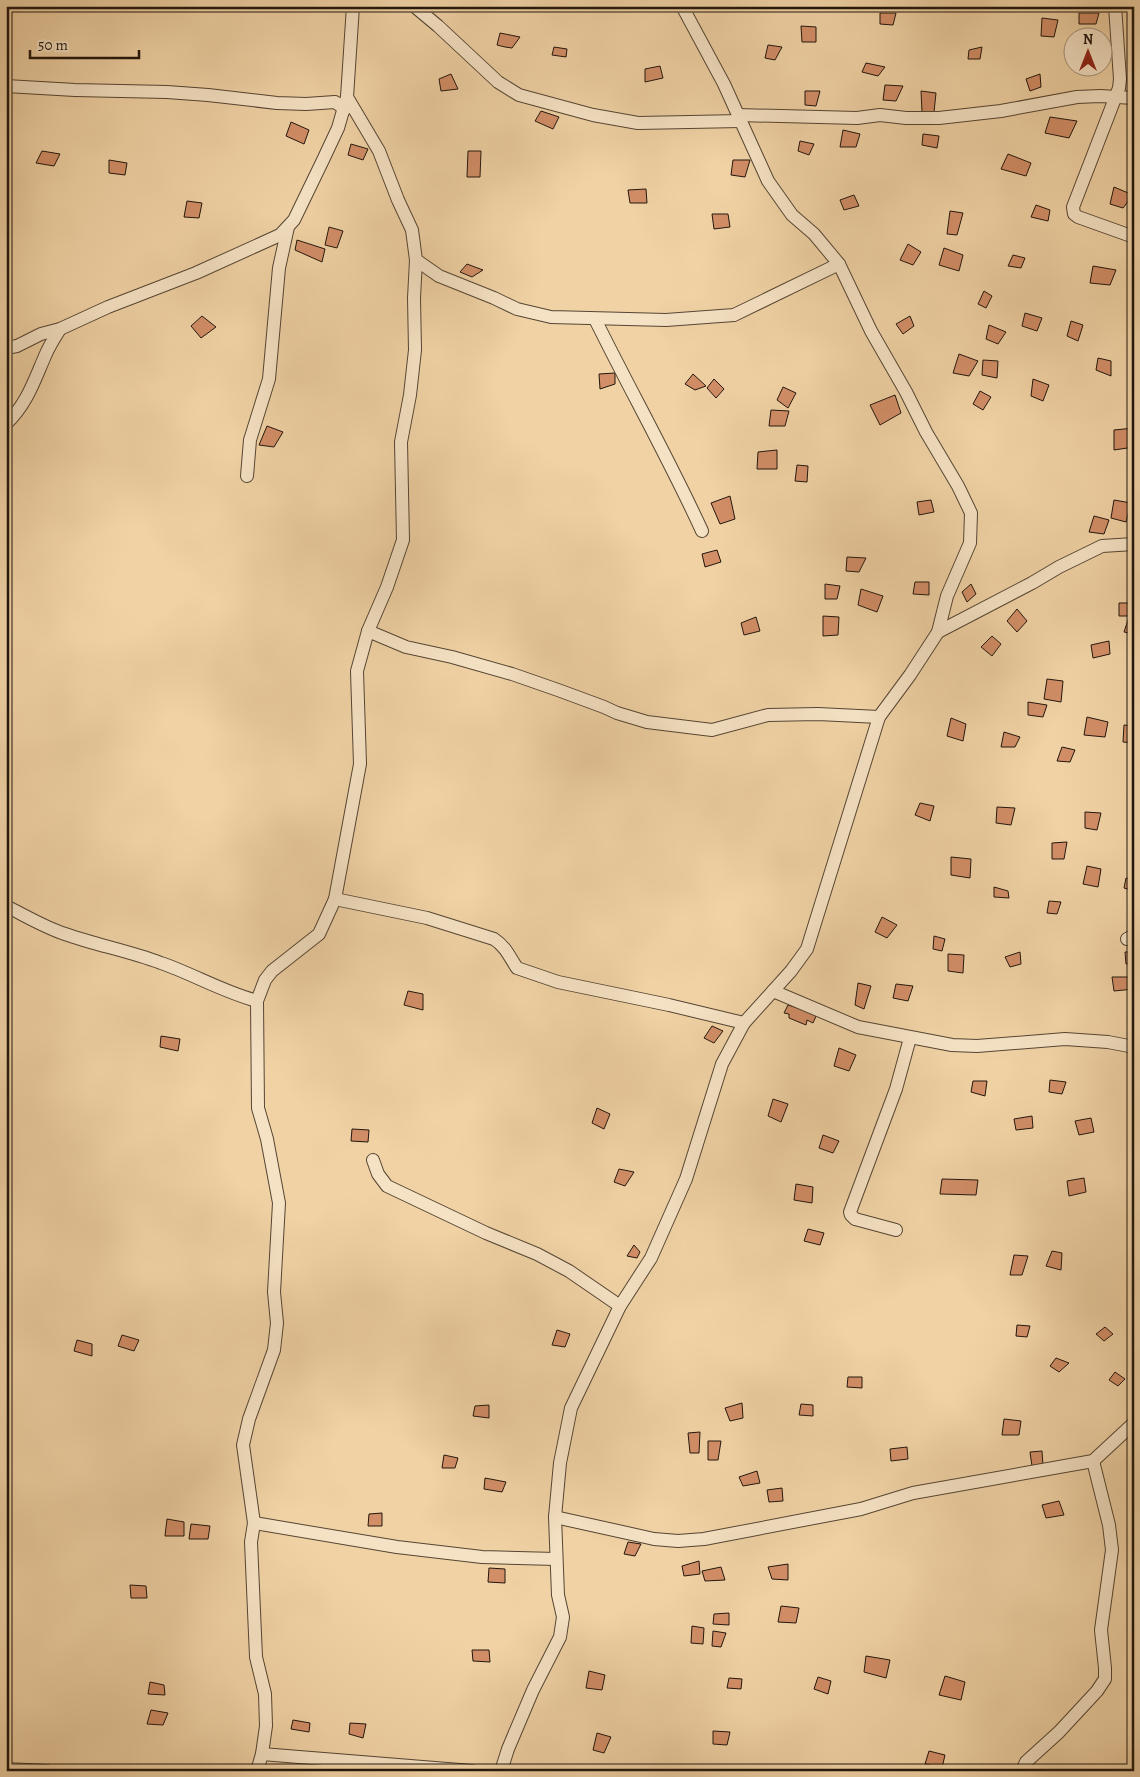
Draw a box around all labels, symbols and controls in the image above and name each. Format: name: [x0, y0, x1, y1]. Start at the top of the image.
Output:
scale bar: [30, 28, 139, 60]
north arrow: [1062, 28, 1112, 78]
text: N: [1083, 30, 1093, 49]
text: 50 m: [38, 35, 68, 55]

